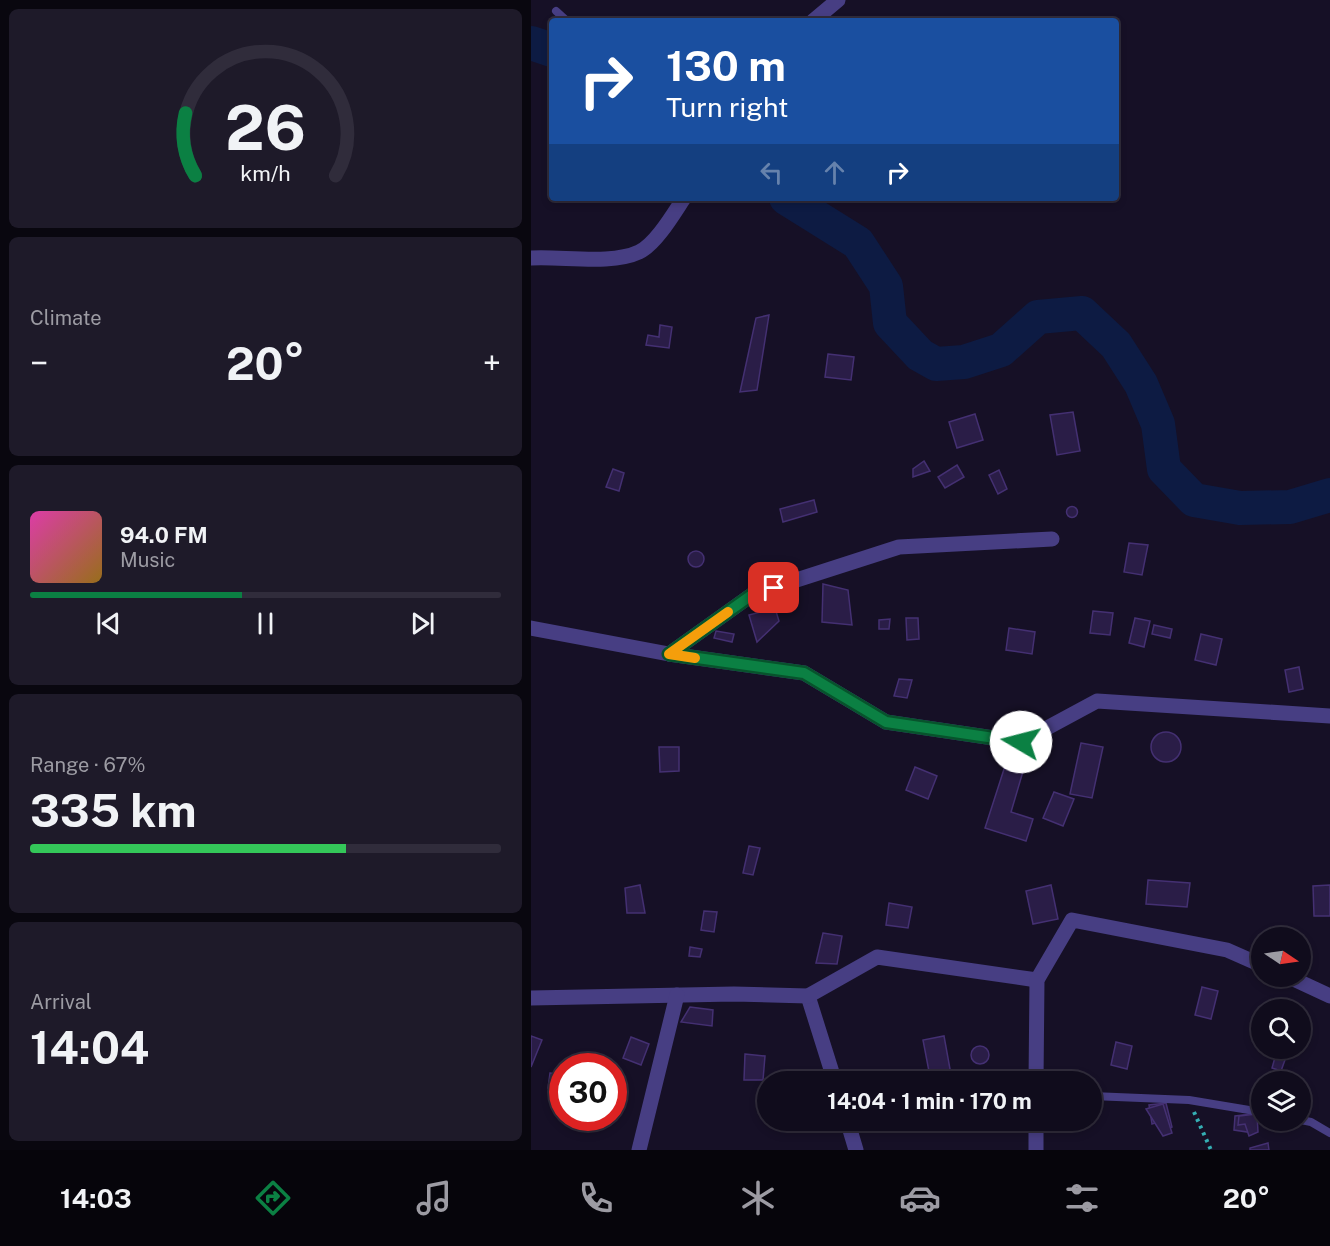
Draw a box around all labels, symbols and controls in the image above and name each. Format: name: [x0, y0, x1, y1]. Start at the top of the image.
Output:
text: 130 m: [666, 41, 786, 90]
icon: right: [567, 42, 645, 120]
text: 26: [225, 91, 306, 164]
text: Turn right: [666, 91, 789, 123]
icon: left: [755, 156, 788, 189]
icon: ahead: [818, 156, 851, 189]
icon: right: [881, 156, 914, 189]
text: km/h: [240, 161, 291, 186]
text: Climate: [30, 306, 102, 330]
text: 20°: [226, 337, 305, 390]
text: −: [30, 344, 48, 382]
text: +: [483, 344, 501, 382]
text: 94.0 FM: [120, 522, 208, 548]
text: Music: [120, 548, 175, 572]
pin: [748, 562, 799, 613]
icon: arrive: [757, 571, 790, 604]
icon: previous: [92, 607, 125, 640]
icon: pause: [249, 607, 282, 640]
icon: next: [406, 607, 439, 640]
position arrow: [989, 710, 1053, 774]
text: Range · 67%: [30, 753, 146, 777]
text: 335 km: [30, 784, 197, 837]
north arrow: [1251, 927, 1311, 987]
map controls: [1251, 927, 1311, 1131]
text: Arrival: [30, 990, 92, 1014]
button: search: [1251, 999, 1311, 1059]
text: 14:04: [30, 1021, 149, 1074]
speed limit sign: 30: [549, 1053, 627, 1131]
button: layers: [1251, 1071, 1311, 1131]
text: 14:04 · 1 min · 170 m: [827, 1088, 1032, 1114]
icon: directions: [252, 1177, 294, 1219]
icon: music: [413, 1177, 455, 1219]
icon: phone: [575, 1177, 617, 1219]
icon: climate: [737, 1177, 779, 1219]
icon: car: [899, 1177, 941, 1219]
icon: filters: [1061, 1177, 1103, 1219]
text: 14:03: [60, 1182, 132, 1214]
text: 20°: [1223, 1182, 1270, 1214]

